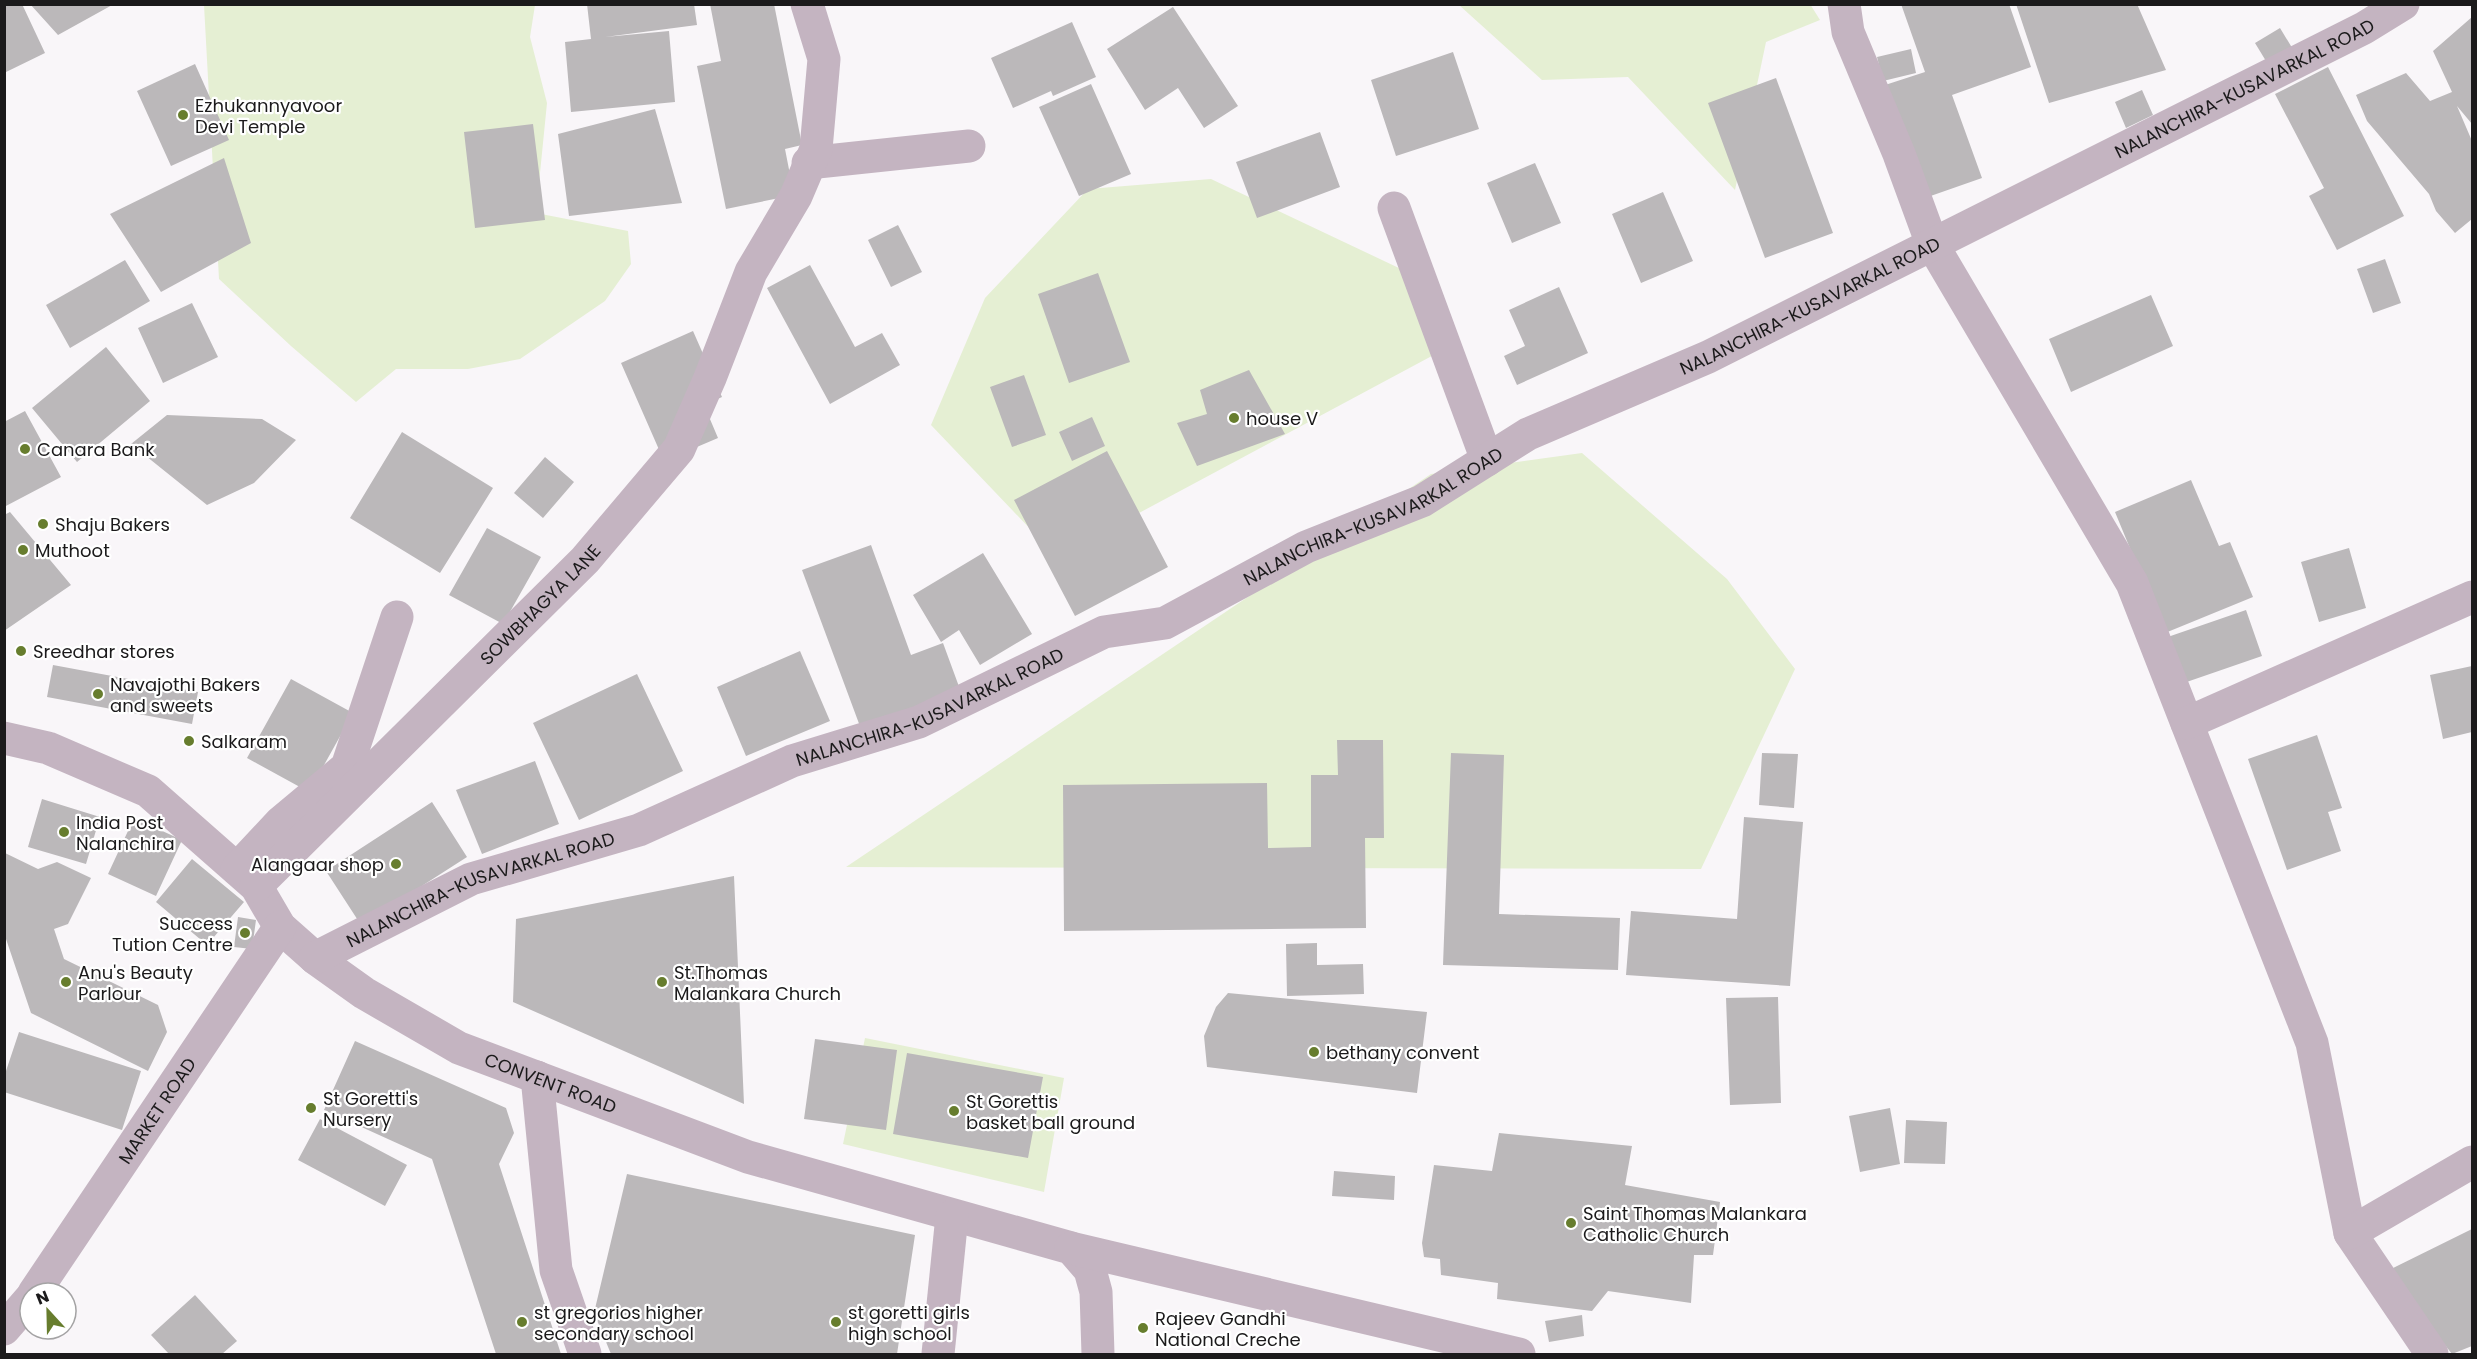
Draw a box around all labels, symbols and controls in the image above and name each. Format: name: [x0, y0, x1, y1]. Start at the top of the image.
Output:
street label: NALANCHIRA-KUSAVARKAL ROAD: [2110, 12, 2379, 164]
place label: Ezhukannyavoor Devi Temple: [195, 93, 342, 139]
marker: Ezhukannyavoor Devi Temple: [176, 108, 190, 122]
street label: NALANCHIRA-KUSAVARKAL ROAD: [1676, 230, 1944, 380]
place label: house V: [1246, 406, 1318, 431]
marker: house V: [1227, 411, 1241, 425]
place label: Canara Bank: [37, 437, 155, 462]
street label: NALANCHIRA-KUSAVARKAL ROAD: [1238, 441, 1507, 591]
marker: Canara Bank: [18, 442, 32, 456]
place label: Shaju Bakers: [55, 512, 170, 537]
marker: Shaju Bakers: [36, 517, 50, 531]
place label: Muthoot: [35, 538, 110, 563]
street label: SOWBHAGYA LANE: [474, 539, 606, 670]
marker: Muthoot: [16, 543, 30, 557]
place label: Sreedhar stores: [33, 639, 175, 664]
street label: NALANCHIRA-KUSAVARKAL ROAD: [793, 641, 1068, 772]
marker: Sreedhar stores: [14, 644, 28, 658]
place label: Navajothi Bakers and sweets: [110, 672, 260, 718]
marker: Navajothi Bakers and sweets: [91, 687, 105, 701]
place label: Salkaram: [201, 729, 287, 754]
marker: Salkaram: [182, 734, 196, 748]
place label: India Post Nalanchira: [76, 810, 175, 856]
marker: India Post Nalanchira: [57, 825, 71, 839]
street label: NALANCHIRA-KUSAVARKAL ROAD: [342, 825, 618, 953]
place label: Alangaar shop: [251, 852, 384, 877]
marker: Alangaar shop: [389, 857, 403, 871]
place label: Success Tution Centre: [112, 911, 233, 957]
marker: Success Tution Centre: [238, 926, 252, 940]
place label: Anu's Beauty Parlour: [78, 960, 193, 1006]
place label: St.Thomas Malankara Church: [674, 960, 841, 1006]
marker: Anu's Beauty Parlour: [59, 975, 73, 989]
marker: St.Thomas Malankara Church: [655, 975, 669, 989]
place label: bethany convent: [1326, 1040, 1479, 1065]
marker: bethany convent: [1307, 1045, 1321, 1059]
street label: CONVENT ROAD: [481, 1046, 620, 1119]
street label: MARKET ROAD: [112, 1052, 201, 1168]
place label: St Goretti's Nursery: [323, 1086, 418, 1132]
place label: St Gorettis basket ball ground: [966, 1089, 1135, 1135]
marker: St Goretti's Nursery: [304, 1101, 318, 1115]
marker: St Gorettis basket ball ground: [947, 1104, 961, 1118]
place label: Saint Thomas Malankara Catholic Church: [1583, 1201, 1807, 1247]
marker: Saint Thomas Malankara Catholic Church: [1564, 1216, 1578, 1230]
north arrow: [18, 1281, 78, 1341]
text: N: [33, 1285, 52, 1310]
place label: st gregorios higher secondary school: [534, 1300, 703, 1346]
place label: st goretti girls high school: [848, 1300, 970, 1346]
place label: Rajeev Gandhi National Creche: [1155, 1306, 1301, 1352]
marker: st gregorios higher secondary school: [515, 1315, 529, 1329]
marker: st goretti girls high school: [829, 1315, 843, 1329]
marker: Rajeev Gandhi National Creche: [1136, 1321, 1150, 1335]

